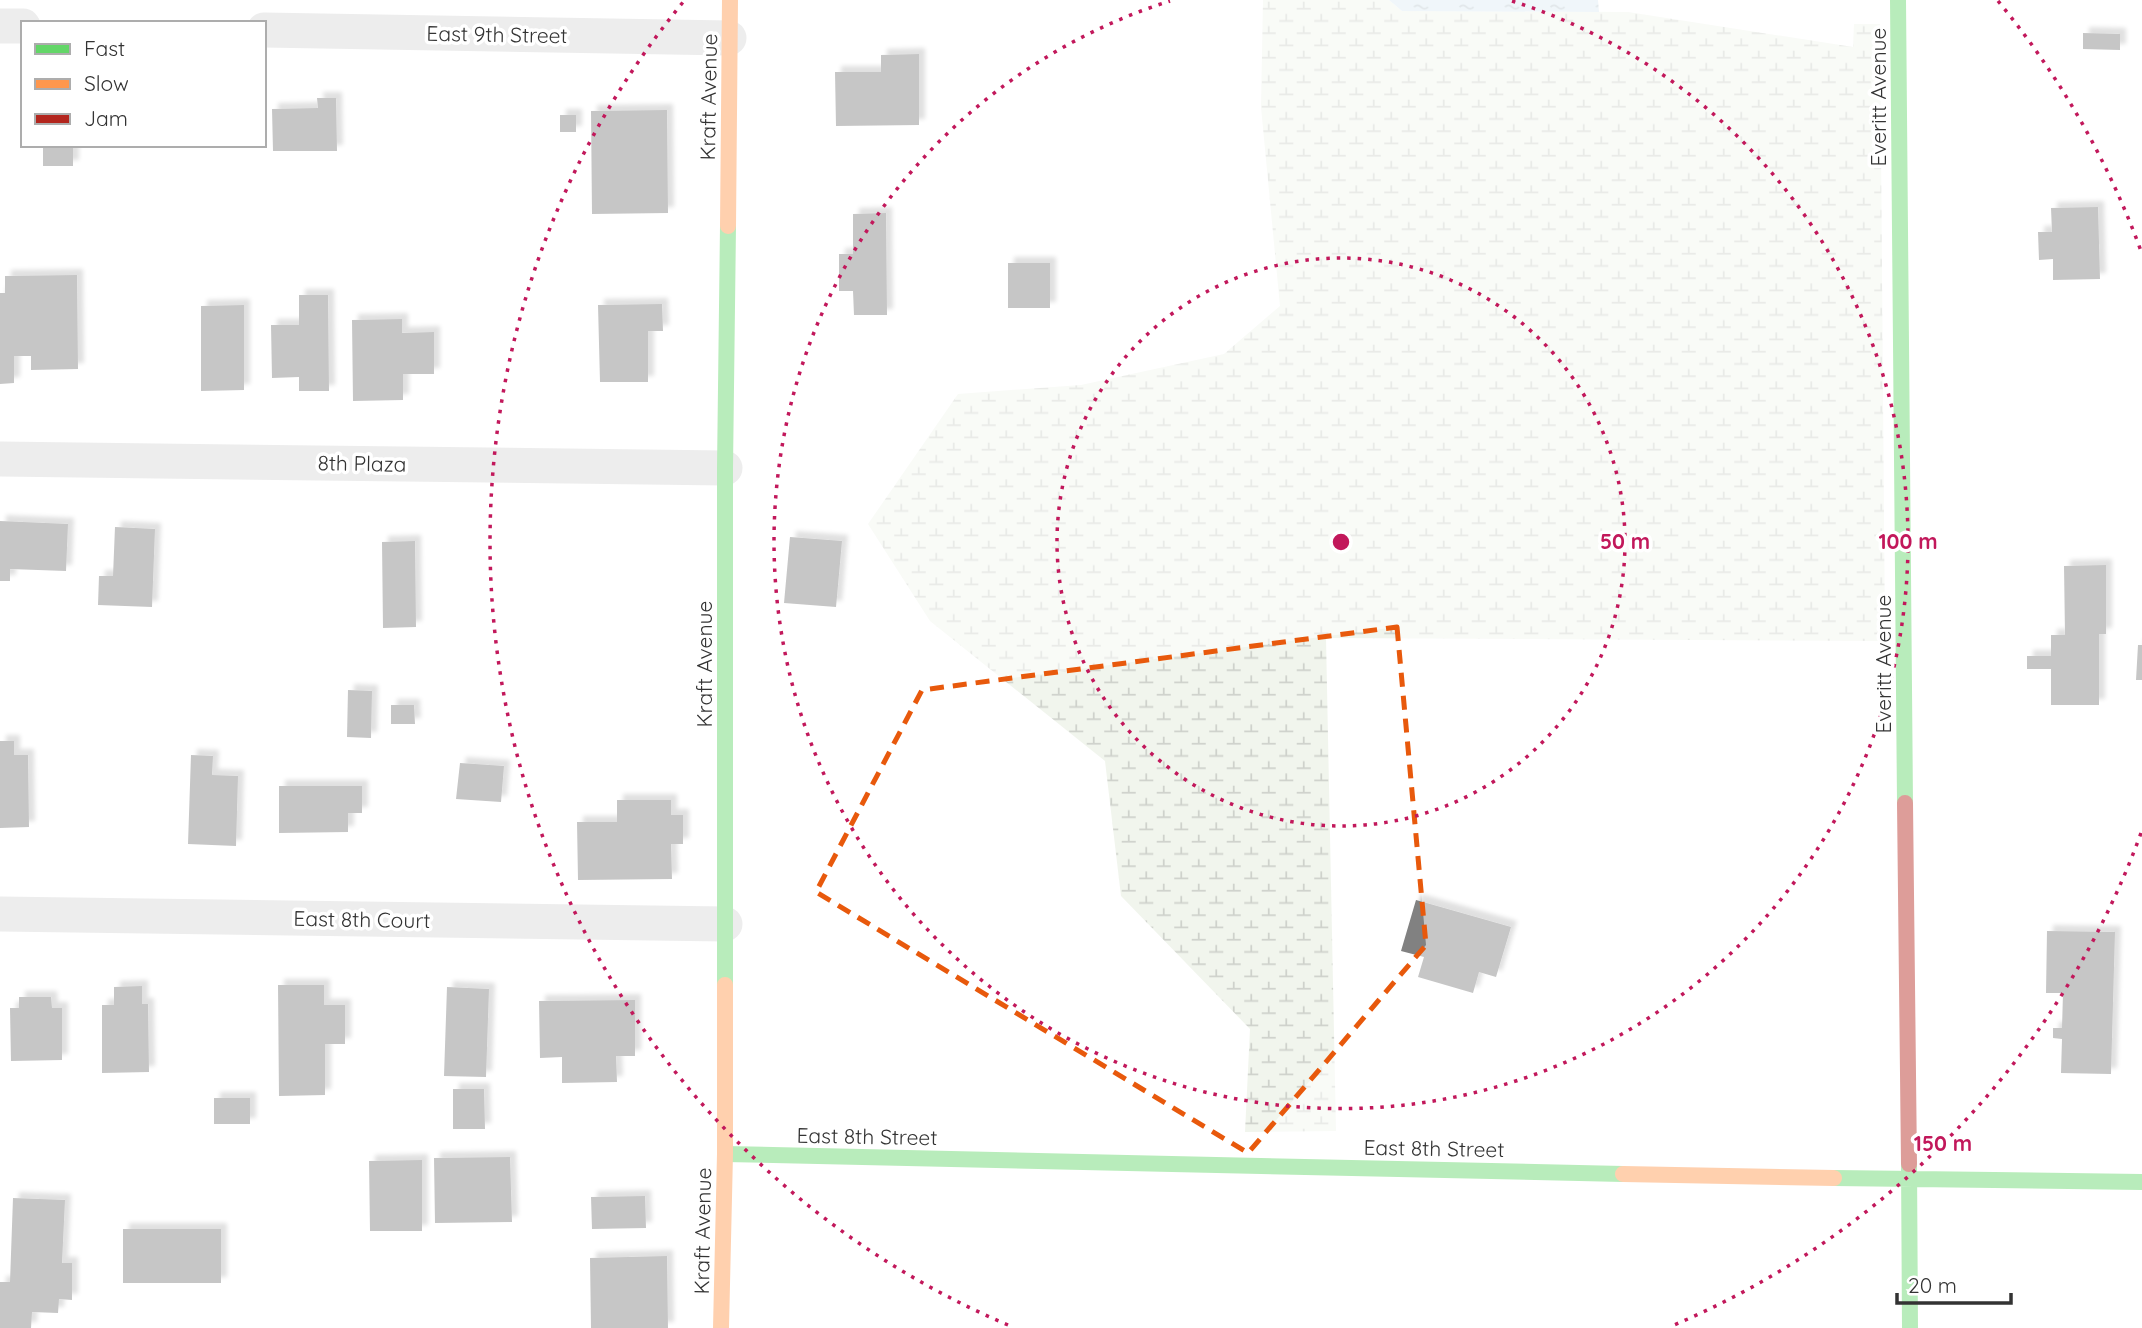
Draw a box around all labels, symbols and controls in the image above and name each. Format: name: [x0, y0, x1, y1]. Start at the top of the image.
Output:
street label: East 9th Street: [426, 20, 568, 48]
legend: [21, 21, 266, 147]
street label: Everitt Avenue: [1865, 28, 1891, 166]
street label: Kraft Avenue: [694, 33, 722, 161]
text: Fast: [84, 35, 125, 61]
text: Slow: [84, 70, 129, 96]
text: Jam: [84, 105, 128, 131]
street label: 8th Plaza: [317, 449, 407, 477]
text: 50 m: [1600, 528, 1650, 554]
text: 100 m: [1878, 528, 1938, 554]
centre of rings: [1329, 530, 1353, 554]
street label: Everitt Avenue: [1870, 595, 1896, 733]
street label: Kraft Avenue: [691, 601, 717, 727]
street label: East 8th Court: [293, 905, 431, 933]
street label: East 8th Street: [796, 1122, 938, 1150]
text: 150 m: [1914, 1130, 1972, 1156]
street label: East 8th Street: [1363, 1134, 1505, 1162]
street label: Kraft Avenue: [688, 1167, 716, 1295]
scale bar: [1897, 1262, 2011, 1306]
text: 20 m: [1908, 1272, 1957, 1298]

